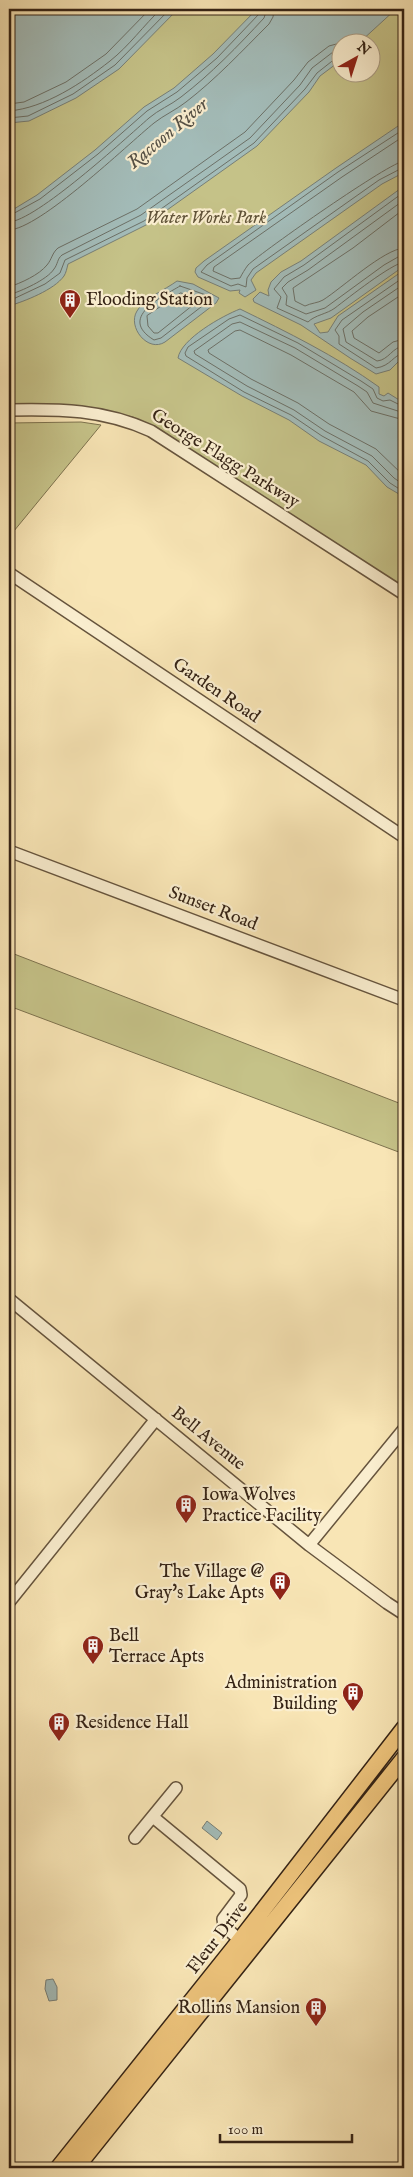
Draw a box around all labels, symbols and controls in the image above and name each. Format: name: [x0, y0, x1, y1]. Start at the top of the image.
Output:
north arrow: [330, 32, 380, 82]
text: N: [352, 37, 374, 59]
water label: Raccoon River: [123, 92, 215, 175]
park label: Water Works Park: [146, 207, 266, 230]
building icon: Flooding Station: [58, 288, 82, 319]
place label: Flooding Station: [86, 289, 213, 312]
street label: George Flagg Parkway: [146, 404, 304, 514]
street label: Garden Road: [168, 653, 265, 729]
street label: Sunset Road: [165, 882, 261, 937]
street label: Bell Avenue: [166, 1402, 250, 1476]
place label: Iowa Wolves Practice Facility: [202, 1484, 322, 1528]
building icon: Iowa Wolves Practice Facility: [174, 1493, 198, 1524]
place label: The Village @ Gray's Lake Apts: [135, 1561, 264, 1605]
building icon: The Village @ Gray's Lake Apts: [268, 1570, 292, 1601]
place label: Bell Terrace Apts: [109, 1625, 204, 1669]
building icon: Bell Terrace Apts: [81, 1634, 105, 1665]
place label: Administration Building: [224, 1672, 337, 1716]
building icon: Administration Building: [341, 1681, 365, 1712]
building icon: Residence Hall: [47, 1711, 71, 1742]
place label: Residence Hall: [75, 1712, 188, 1735]
street label: Fleur Drive: [182, 1897, 254, 1979]
building icon: Rollins Mansion: [304, 1996, 328, 2027]
place label: Rollins Mansion: [178, 1997, 300, 2020]
scale bar: [220, 2112, 353, 2144]
text: 100 m: [228, 2120, 264, 2139]

